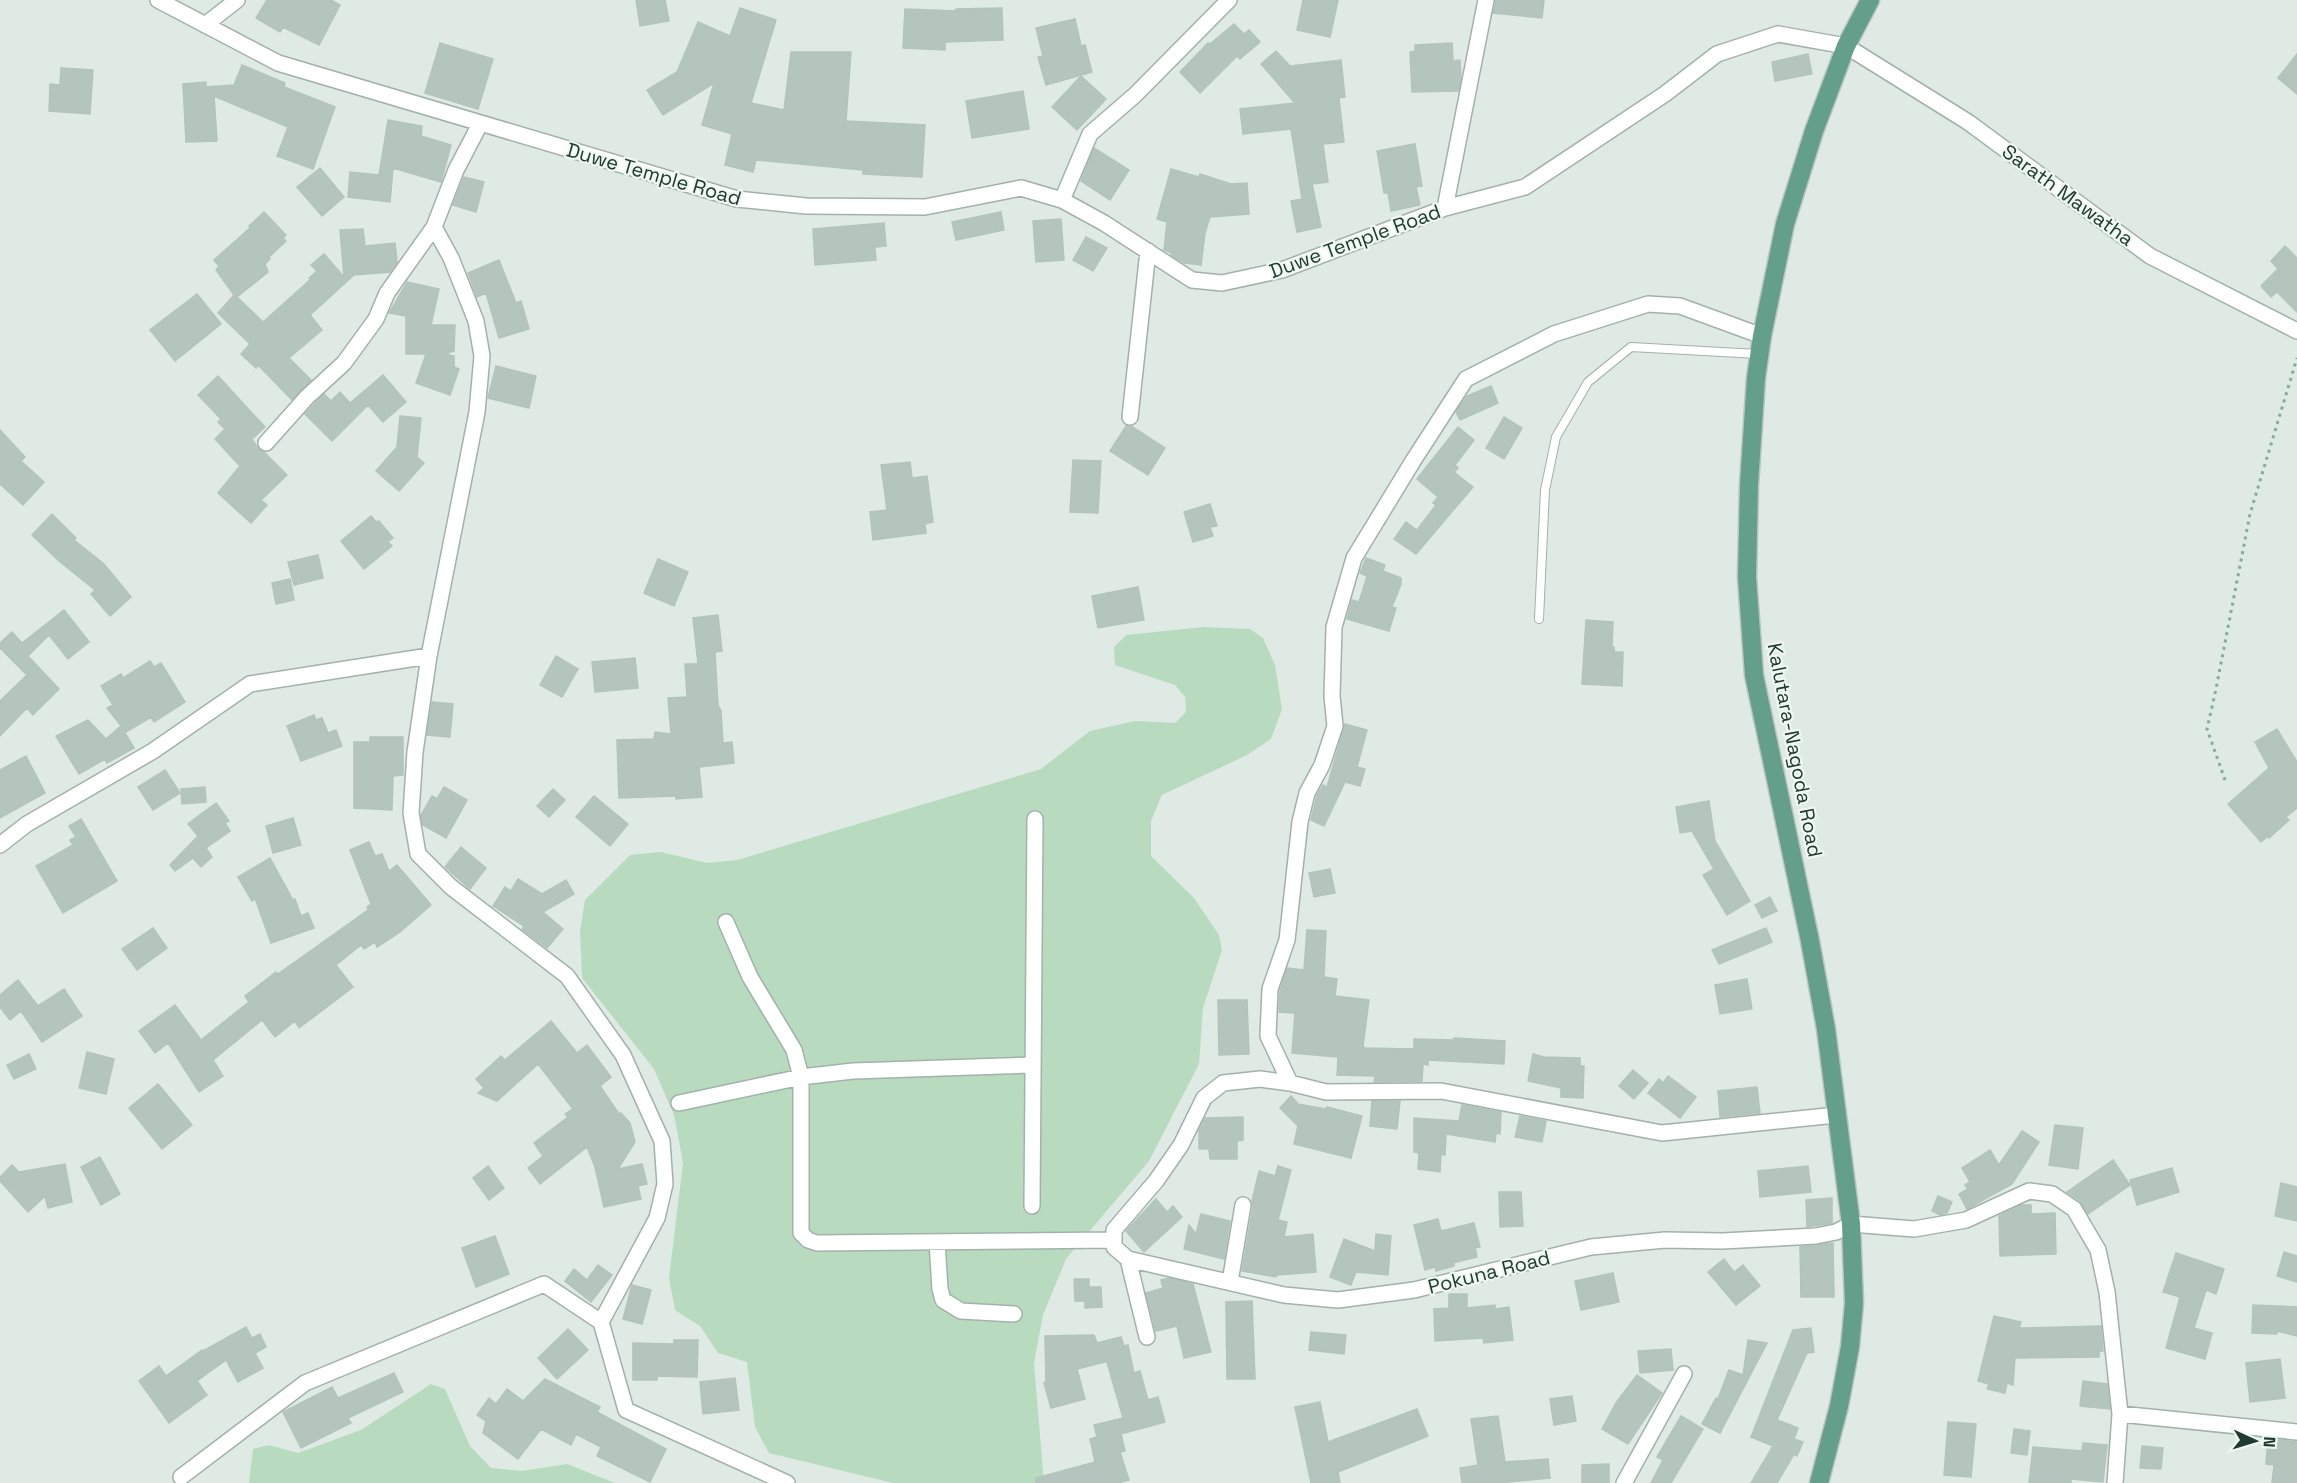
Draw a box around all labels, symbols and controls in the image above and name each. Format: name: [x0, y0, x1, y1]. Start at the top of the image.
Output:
street label: Duwe Temple Road: [564, 137, 744, 211]
street label: Sarath Mawatha: [1997, 138, 2139, 252]
street label: Duwe Temple Road: [1266, 198, 1444, 284]
street label: Kalutara-Nagoda Road: [1761, 641, 1829, 859]
street label: Pokuna Road: [1425, 1244, 1553, 1300]
north arrow: [2225, 1411, 2285, 1471]
text: N: [2259, 1436, 2280, 1448]

